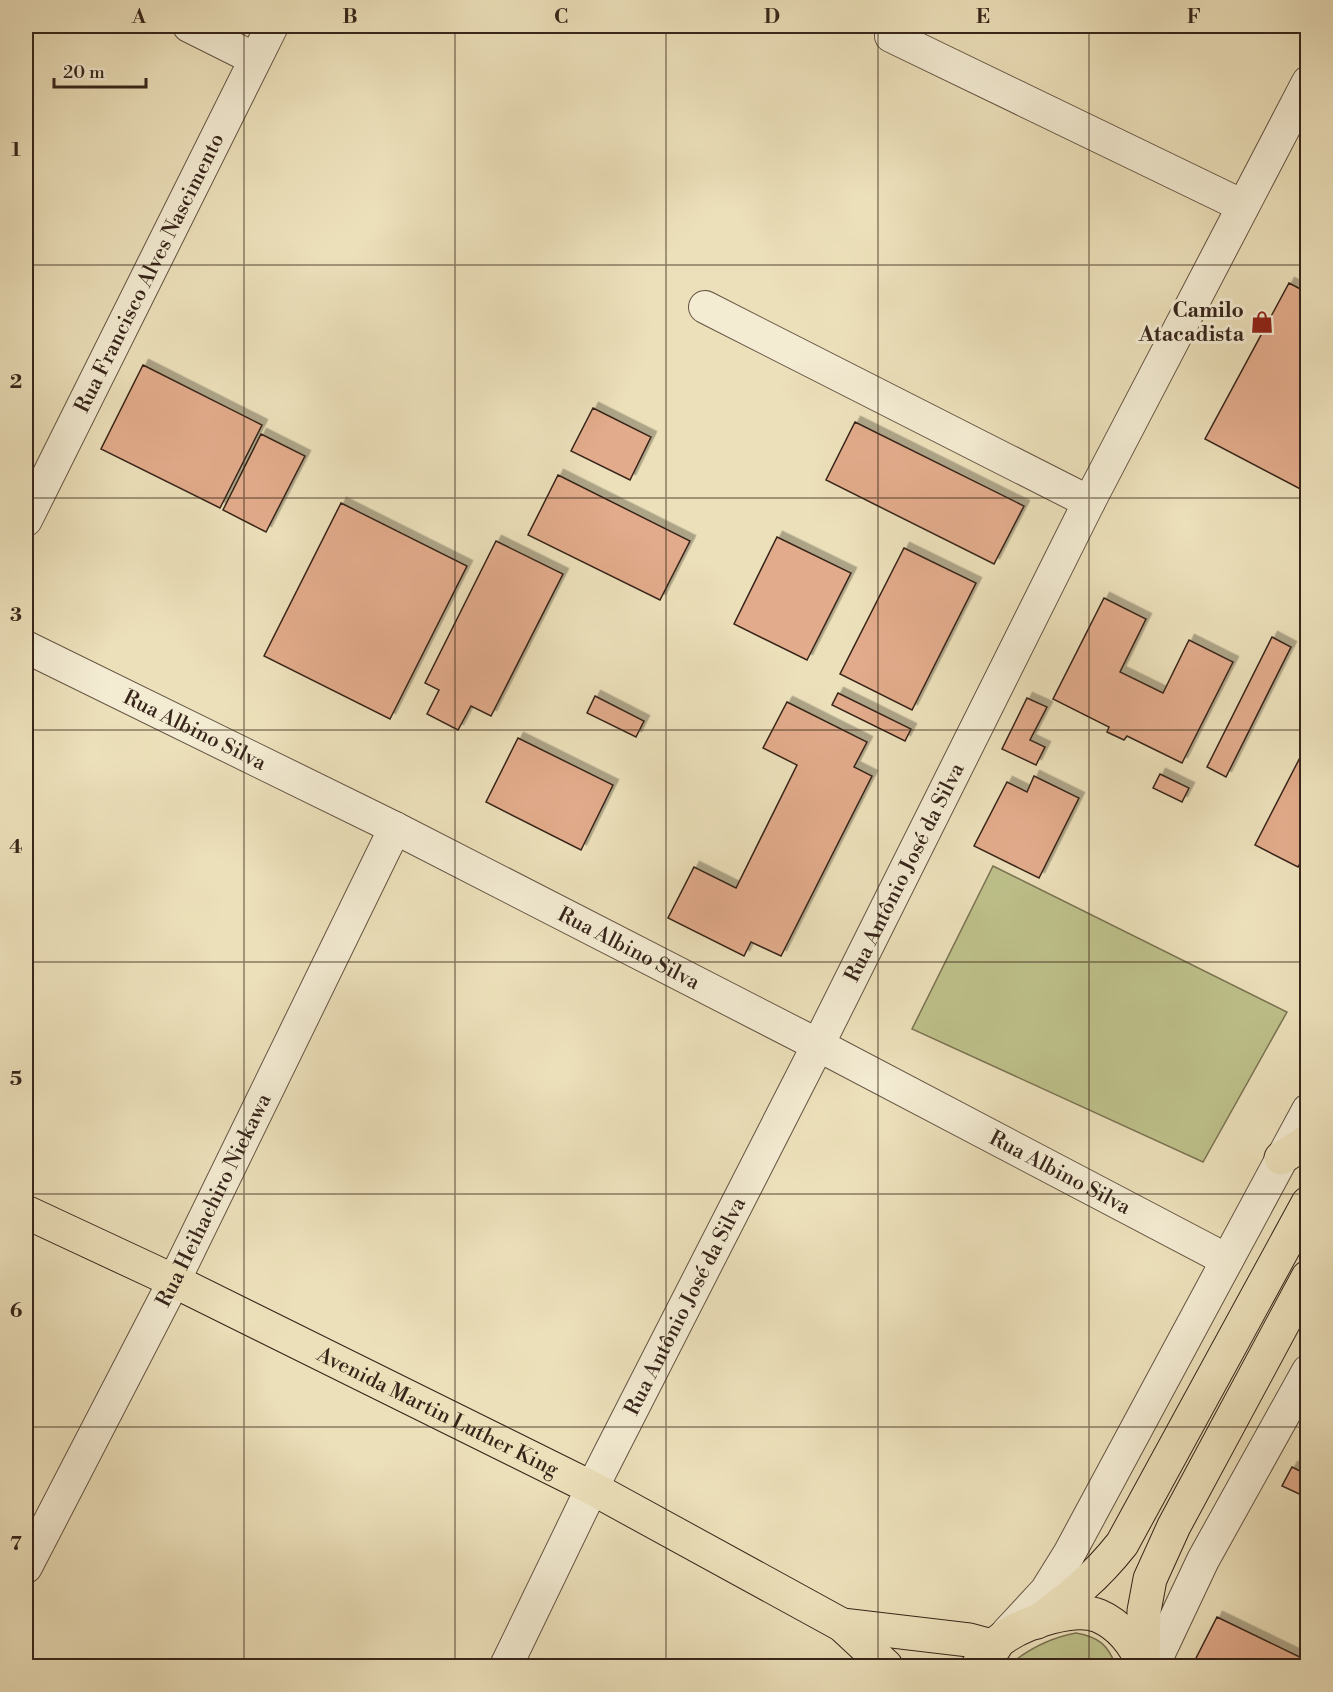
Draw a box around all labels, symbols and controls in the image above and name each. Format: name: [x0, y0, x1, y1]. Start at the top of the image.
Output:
text: A: [131, 5, 147, 30]
text: B: [342, 5, 358, 30]
text: C: [554, 5, 568, 30]
text: D: [764, 5, 780, 30]
text: E: [976, 5, 990, 30]
text: F: [1187, 5, 1201, 30]
scale bar: [54, 51, 146, 89]
text: 20 m: [63, 61, 105, 84]
street label: Rua Francisco Alves Nascimento: [69, 129, 230, 417]
text: 1: [11, 138, 21, 163]
place label: Camilo Atacadista: [1138, 298, 1245, 348]
shop icon: Camilo Atacadista: [1249, 309, 1275, 335]
text: 2: [10, 370, 22, 395]
text: 3: [10, 603, 22, 628]
street label: Rua Albino Silva: [119, 685, 270, 777]
street label: Rua Antônio José da Silva: [840, 759, 971, 987]
text: 4: [9, 835, 23, 860]
street label: Rua Albino Silva: [553, 902, 704, 996]
text: 5: [10, 1067, 22, 1092]
street label: Rua Heihachiro Niekawa: [151, 1089, 278, 1312]
street label: Rua Albino Silva: [985, 1125, 1135, 1221]
street label: Rua Antônio José da Silva: [619, 1193, 752, 1420]
text: 6: [10, 1299, 23, 1324]
street label: Avenida Martin Luther King: [312, 1341, 563, 1483]
text: 7: [10, 1532, 22, 1557]

